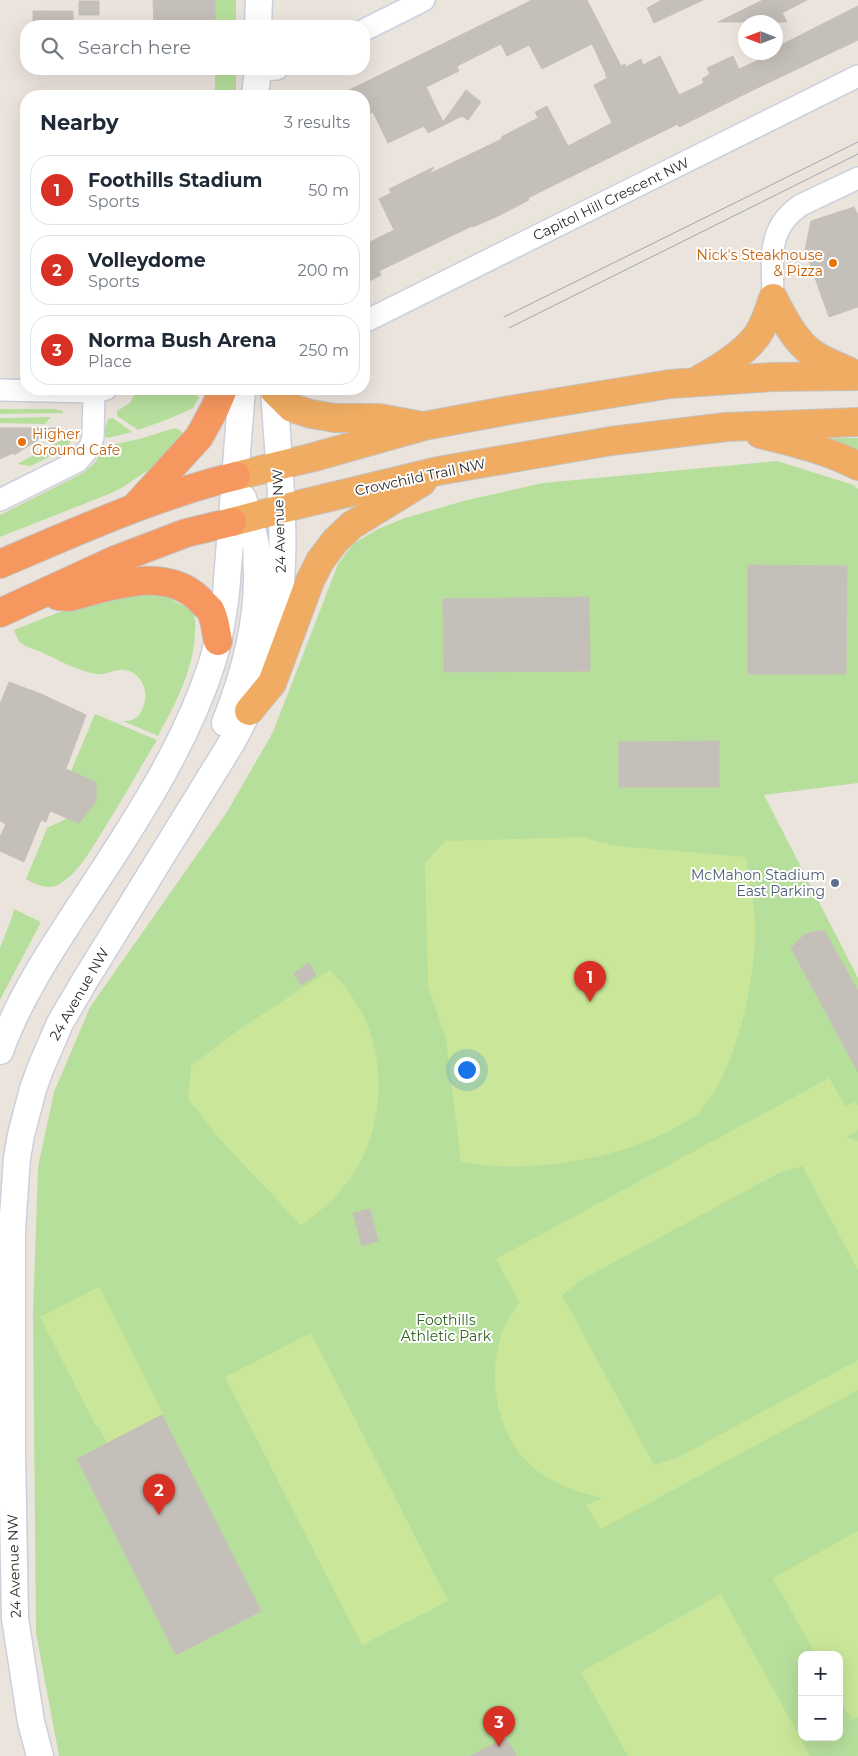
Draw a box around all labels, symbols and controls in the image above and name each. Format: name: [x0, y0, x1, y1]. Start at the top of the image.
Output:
north arrow: [738, 15, 783, 60]
search box: [20, 20, 370, 75]
icon: search: [38, 34, 66, 62]
text: Search here: [78, 36, 191, 59]
text: Nearby: [40, 110, 119, 135]
text: 3 results: [284, 113, 350, 132]
street label: Capitol Hill Crescent NW: [530, 153, 692, 245]
text: Foothills Stadium: [88, 169, 262, 192]
text: 1: [54, 181, 60, 200]
text: 50 m: [308, 181, 349, 200]
text: Sports: [88, 192, 140, 211]
place label: Nick's Steakhouse & Pizza: [697, 246, 823, 280]
text: Volleydome: [88, 249, 206, 272]
marker: Nick's Steakhouse & Pizza: [827, 257, 839, 269]
text: 2: [52, 261, 62, 280]
text: 200 m: [298, 261, 349, 280]
text: Sports: [88, 272, 140, 291]
text: Norma Bush Arena: [88, 329, 277, 352]
text: 3: [52, 341, 62, 360]
text: 250 m: [299, 341, 349, 360]
text: Place: [88, 352, 132, 371]
place label: Higher Ground Cafe: [32, 425, 120, 459]
marker: Higher Ground Cafe: [16, 436, 28, 448]
street label: Crowchild Trail NW: [353, 454, 487, 500]
street label: 24 Avenue NW: [268, 468, 290, 573]
place label: McMahon Stadium East Parking: [691, 866, 825, 900]
marker: McMahon Stadium East Parking: [829, 877, 841, 889]
street label: 24 Avenue NW: [45, 944, 113, 1043]
pin: 1: [574, 961, 606, 1002]
your location: [454, 1057, 480, 1083]
park label: Foothills Athletic Park: [401, 1311, 492, 1345]
pin: 2: [143, 1474, 175, 1515]
street label: 24 Avenue NW: [3, 1513, 25, 1618]
map controls: [798, 1651, 843, 1741]
button: +: [798, 1651, 843, 1696]
button: −: [798, 1696, 843, 1741]
pin: 3: [483, 1706, 515, 1747]

